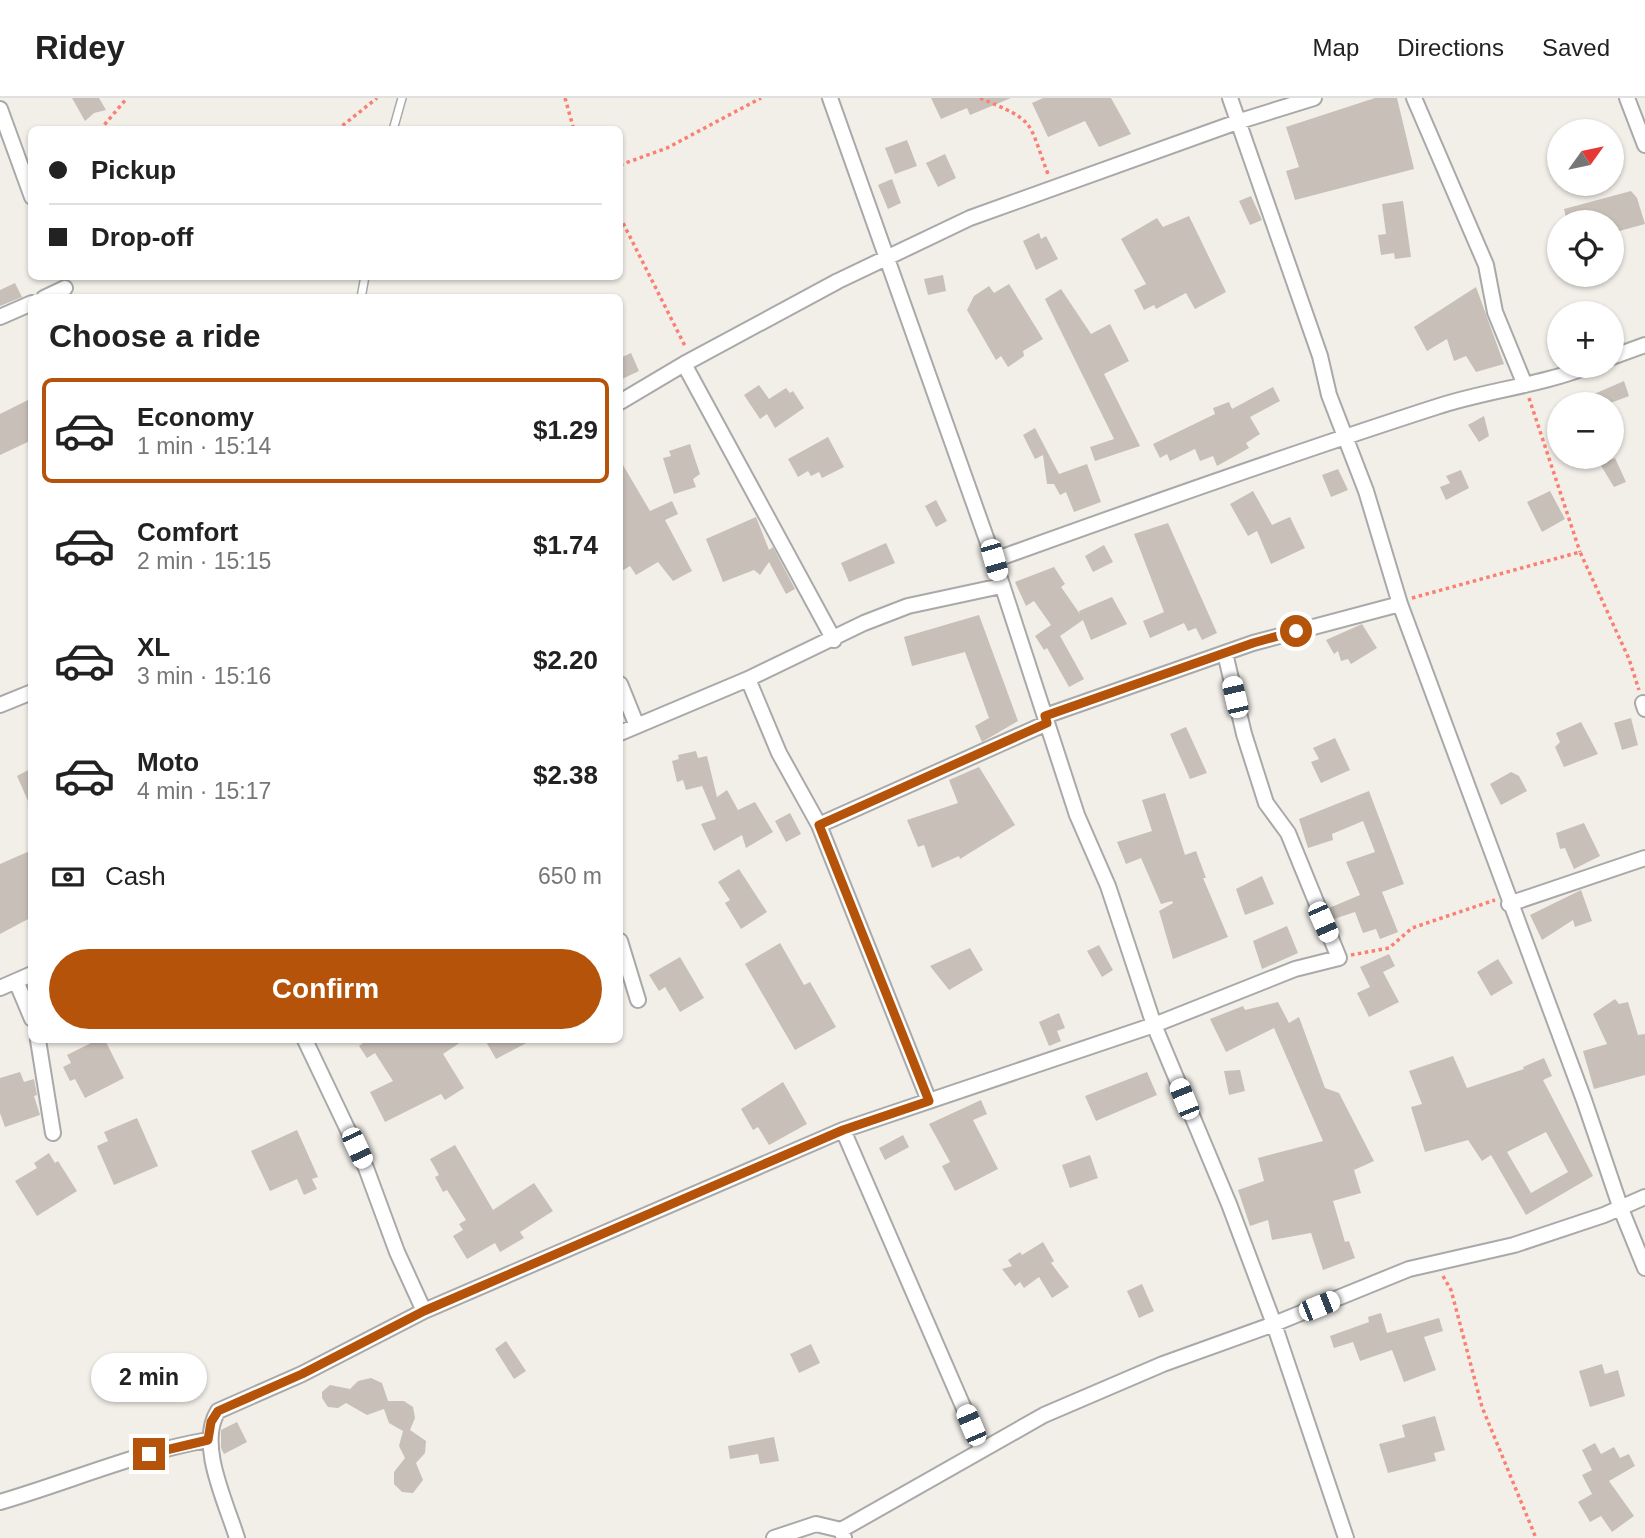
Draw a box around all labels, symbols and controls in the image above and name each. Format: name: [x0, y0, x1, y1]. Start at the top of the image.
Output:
text: Ridey: [35, 29, 125, 66]
text: Map: [1313, 34, 1359, 61]
text: Directions: [1397, 34, 1504, 61]
text: Saved: [1542, 34, 1610, 61]
north arrow: [1547, 119, 1624, 196]
map controls: [1547, 119, 1624, 469]
text: Pickup: [91, 155, 176, 185]
button: locate: [1547, 210, 1624, 287]
text: Drop-off: [91, 222, 194, 252]
button: +: [1547, 301, 1624, 378]
text: Choose a ride: [49, 318, 261, 354]
button: −: [1547, 392, 1624, 469]
icon: car: [53, 399, 116, 462]
text: Economy: [137, 402, 254, 432]
text: $1.29: [533, 415, 598, 445]
text: 1 min · 15:14: [137, 433, 271, 459]
icon: car: [53, 514, 116, 577]
text: Comfort: [137, 517, 238, 547]
text: $1.74: [533, 530, 598, 560]
car: [979, 537, 1010, 583]
text: 2 min · 15:15: [137, 548, 271, 574]
route start: [1280, 615, 1312, 647]
icon: car: [53, 629, 116, 692]
text: XL: [137, 632, 170, 662]
text: $2.20: [533, 645, 598, 675]
text: 3 min · 15:16: [137, 663, 271, 689]
car: [1221, 674, 1250, 720]
icon: car: [53, 744, 116, 807]
text: Moto: [137, 747, 199, 777]
text: $2.38: [533, 760, 598, 790]
text: 4 min · 15:17: [137, 778, 271, 804]
icon: cash: [49, 858, 87, 896]
text: Cash: [105, 861, 166, 891]
text: 650 m: [538, 863, 602, 889]
car: [1305, 899, 1342, 945]
button: Confirm: [49, 949, 602, 1029]
car: [1167, 1076, 1202, 1122]
car: [339, 1125, 376, 1171]
car: [1296, 1288, 1343, 1324]
callout: 2 min: [91, 1352, 207, 1402]
text: 2 min: [119, 1364, 179, 1390]
car: [954, 1402, 989, 1448]
route end: [133, 1438, 165, 1470]

